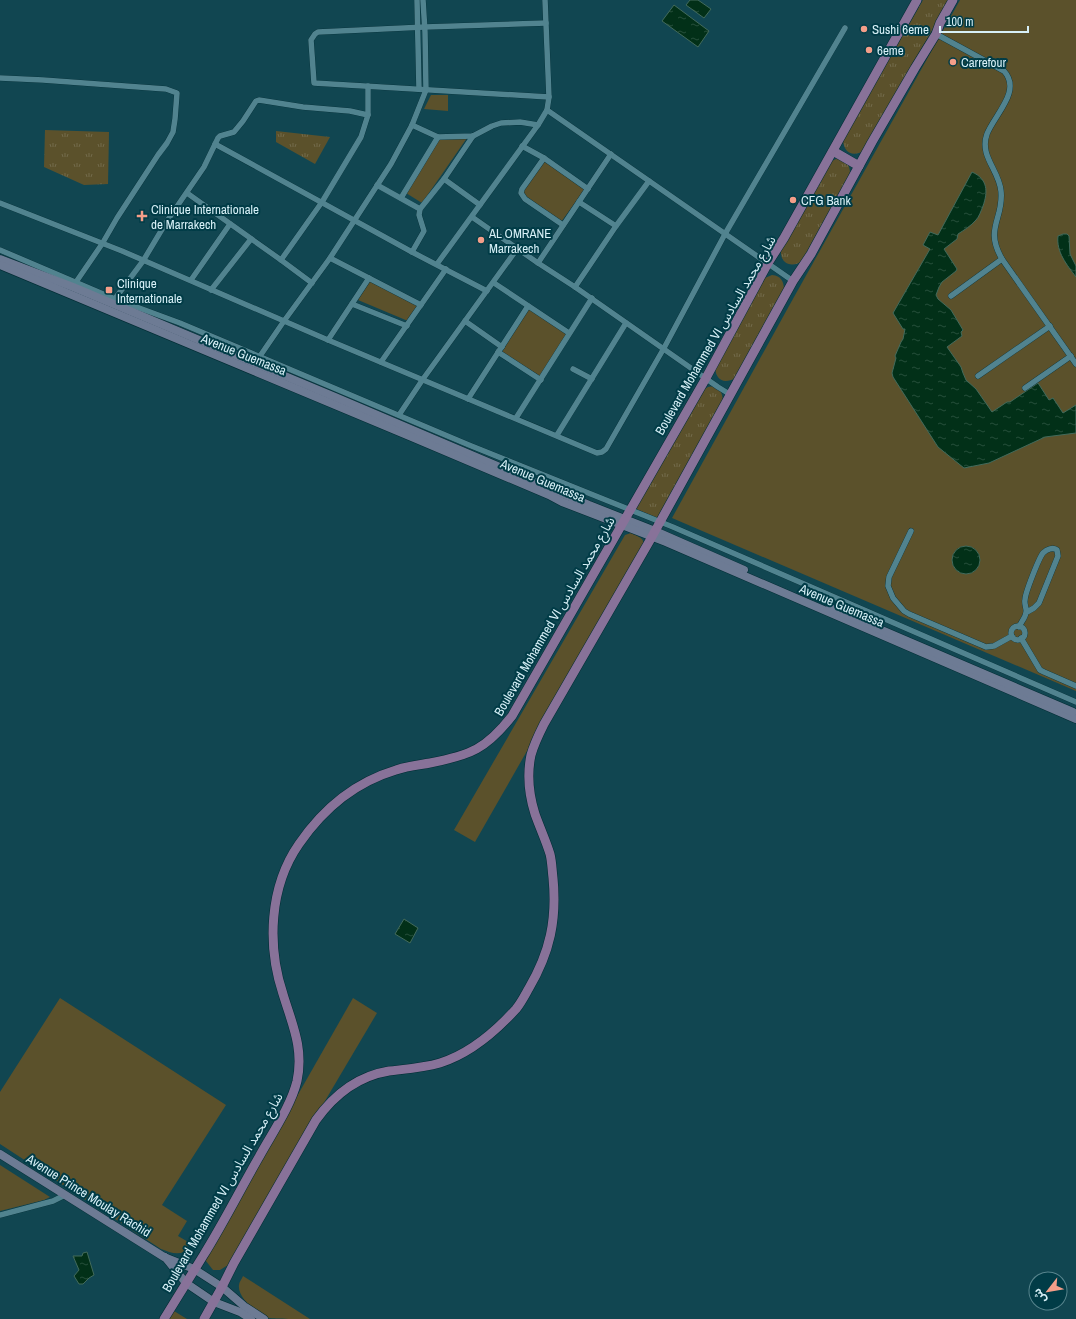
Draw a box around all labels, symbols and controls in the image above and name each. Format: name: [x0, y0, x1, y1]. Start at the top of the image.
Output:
scale bar: [940, 8, 1028, 34]
text: 100 m: [946, 14, 973, 30]
place label: Sushi 6eme: [872, 21, 929, 38]
marker: Sushi 6eme: [859, 24, 869, 34]
place label: 6eme: [877, 42, 904, 59]
marker: 6eme: [864, 45, 874, 55]
place label: Carrefour: [961, 54, 1006, 71]
marker: Carrefour: [948, 57, 958, 67]
place label: CFG Bank: [801, 192, 851, 209]
marker: CFG Bank: [788, 195, 798, 205]
place label: Clinique Internationale de Marrakech: [151, 201, 259, 233]
marker: Clinique Internationale de Marrakech: [136, 210, 148, 222]
place label: AL OMRANE Marrakech: [488, 225, 551, 257]
street label: Boulevard Mohammed VI شارع محمد السادس: [651, 233, 781, 439]
marker: AL OMRANE Marrakech: [476, 235, 486, 245]
place label: Clinique Internationale: [117, 275, 182, 307]
marker: Clinique Internationale: [104, 285, 114, 295]
street label: Avenue Guemassa: [198, 329, 289, 379]
street label: Avenue Guemassa: [497, 455, 588, 506]
street label: Boulevard Mohammed VI شارع محمد السادس: [490, 514, 620, 720]
street label: Avenue Guemassa: [796, 580, 887, 631]
street label: Boulevard Mohammed VI شارع محمد السادس: [158, 1090, 288, 1296]
street label: Avenue Prince Moulay Rachid: [22, 1150, 154, 1241]
north arrow: [1028, 1271, 1068, 1311]
text: ش: [1030, 1286, 1049, 1306]

